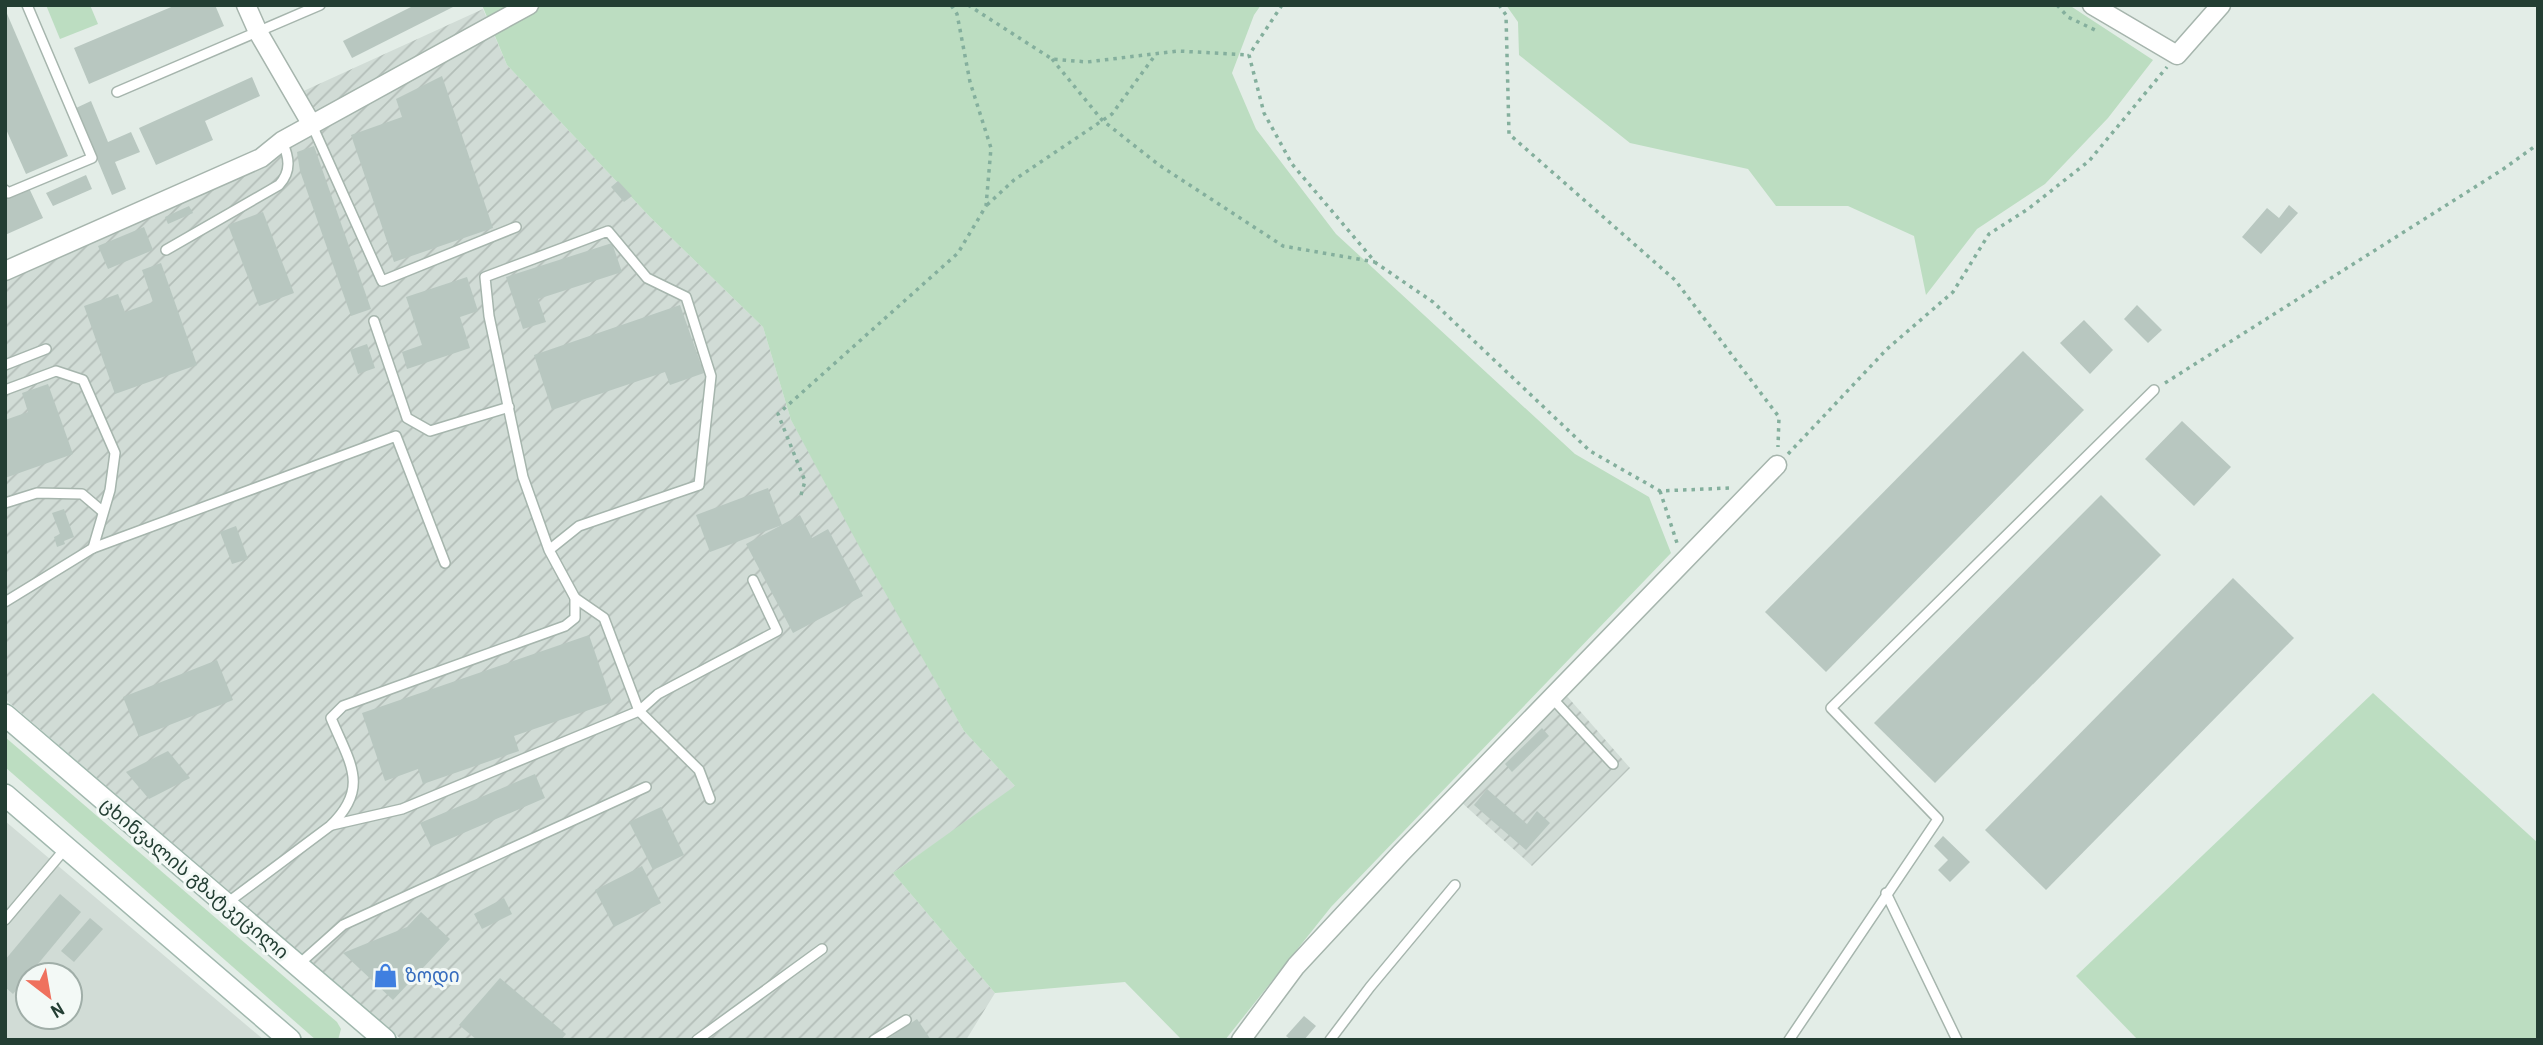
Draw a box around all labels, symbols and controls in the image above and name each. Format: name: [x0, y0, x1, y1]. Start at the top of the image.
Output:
street label: ცხინვალის გზატკეცილი: [95, 791, 295, 965]
north arrow: [14, 961, 84, 1031]
shop icon: ზოდი: [371, 961, 399, 989]
place label: ზოდი: [405, 962, 460, 988]
text: N: [46, 997, 69, 1025]

